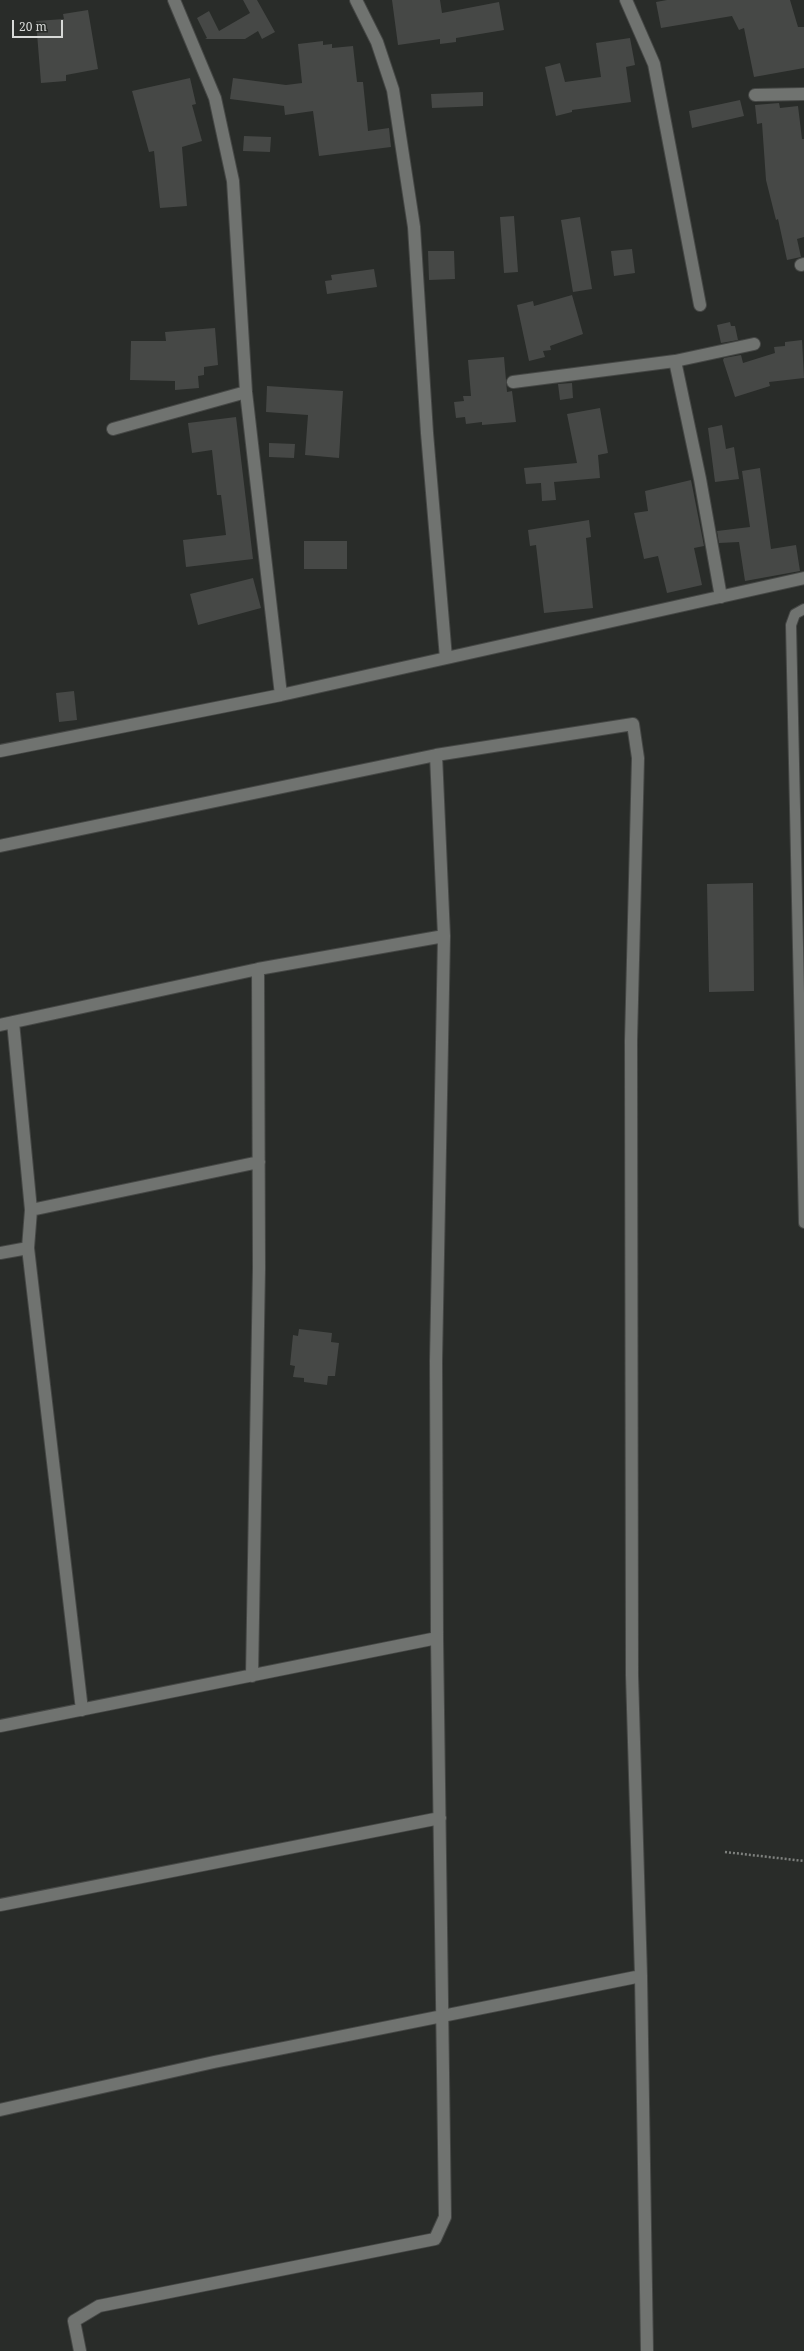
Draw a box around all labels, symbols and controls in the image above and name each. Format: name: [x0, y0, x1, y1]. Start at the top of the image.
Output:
scale bar: [14, 12, 65, 38]
text: 20 m: [19, 18, 47, 35]

